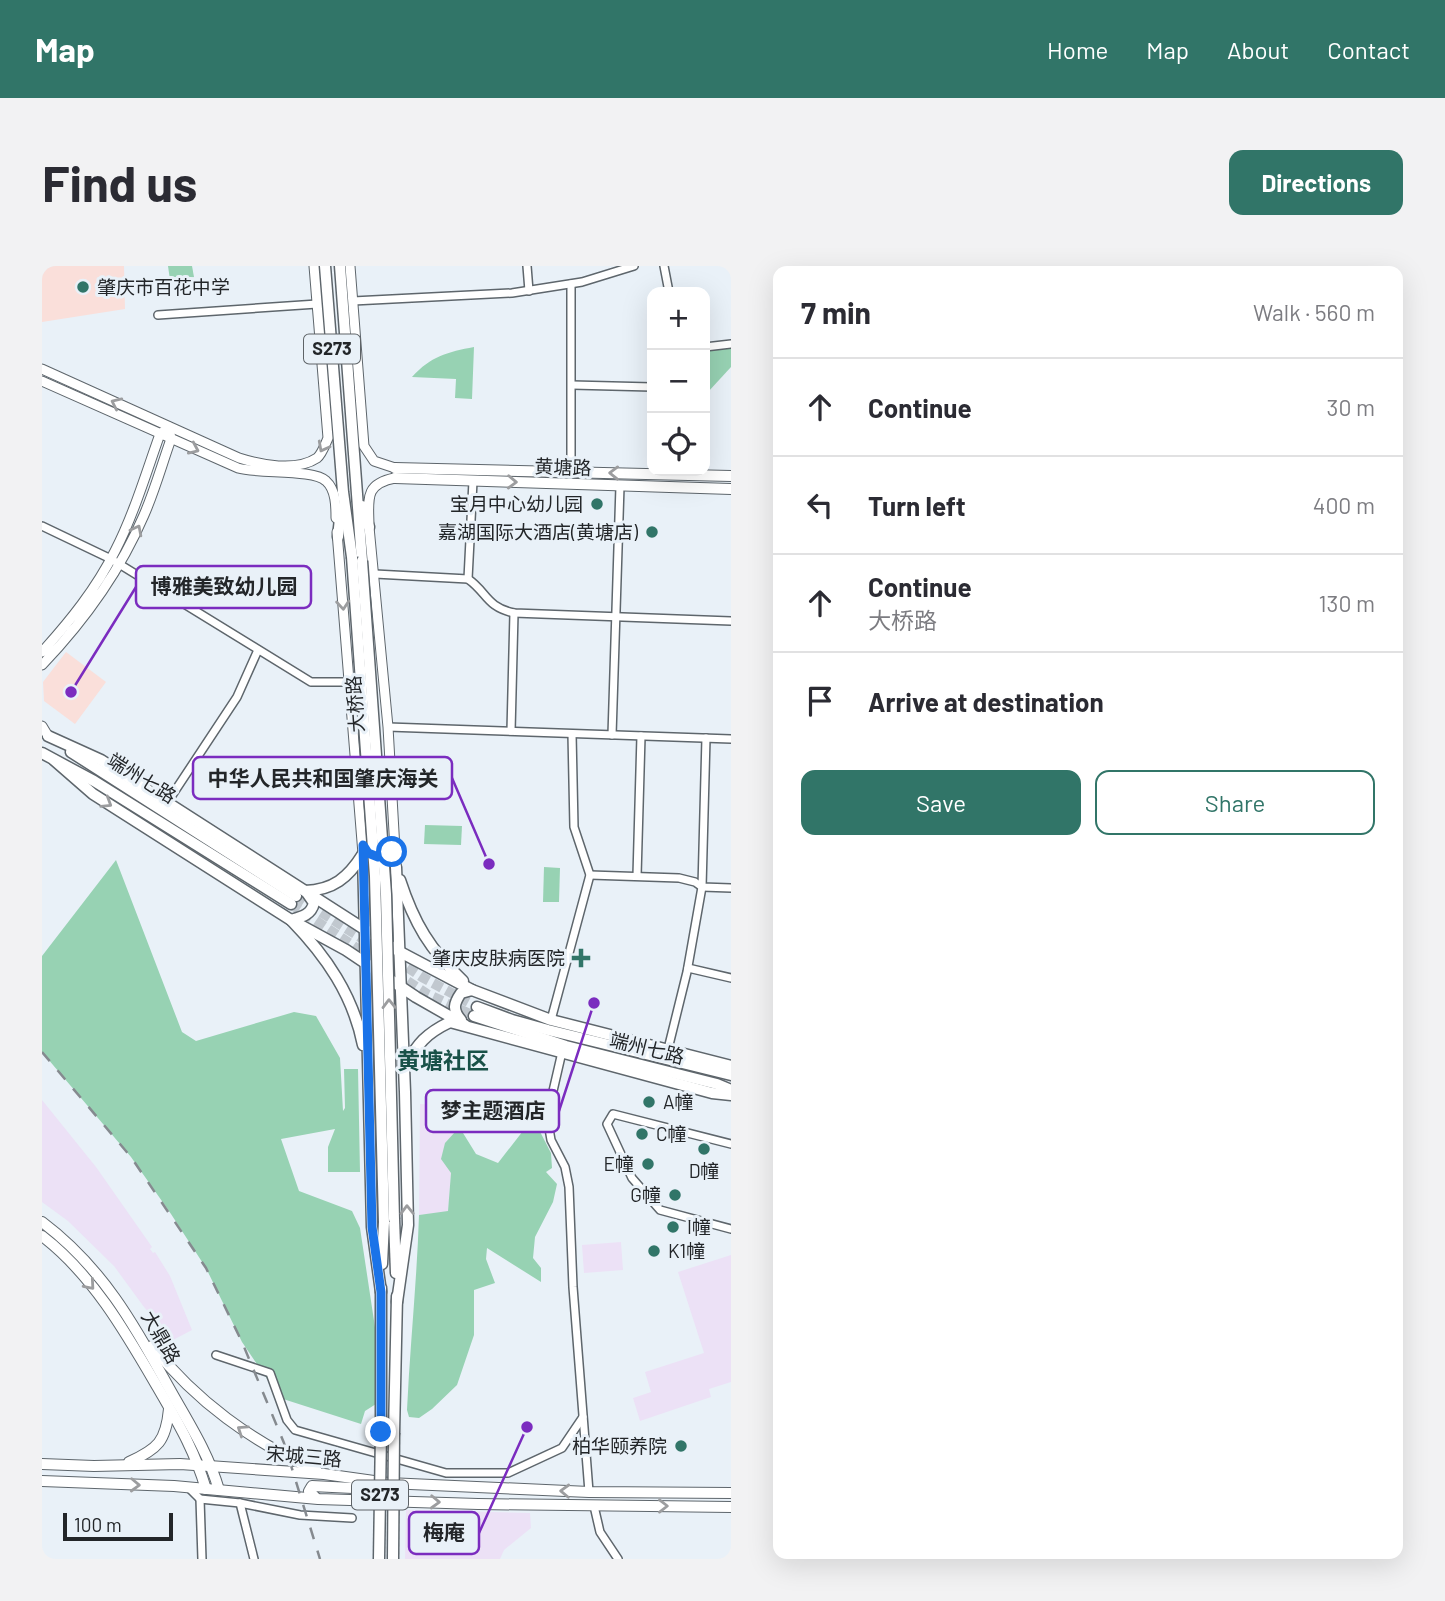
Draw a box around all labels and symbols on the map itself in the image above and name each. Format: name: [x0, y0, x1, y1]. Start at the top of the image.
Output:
place label: 肇庆市百花中学: [97, 275, 230, 298]
marker: 肇庆市百花中学: [75, 279, 91, 295]
road number: S273: [304, 334, 360, 364]
one-way arrow: [111, 397, 123, 411]
one-way arrow: [317, 439, 331, 452]
one-way arrow: [186, 441, 199, 455]
street label: 黄塘路: [534, 454, 592, 479]
one-way arrow: [608, 466, 619, 481]
one-way arrow: [507, 475, 518, 490]
place label: 宝月中心幼儿园: [450, 492, 583, 515]
marker: 宝月中心幼儿园: [589, 496, 605, 512]
place label: 嘉湖国际大酒店(黄塘店): [438, 520, 639, 543]
one-way arrow: [129, 524, 142, 537]
marker: 嘉湖国际大酒店(黄塘店): [644, 524, 660, 540]
callout: 博雅美致幼儿园: [136, 566, 311, 608]
text: 博雅美致幼儿园: [151, 573, 298, 598]
one-way arrow: [335, 600, 350, 611]
street label: 大桥路: [341, 675, 368, 733]
street label: 端州七路: [104, 748, 181, 807]
callout: 中华人民共和国肇庆海关: [193, 757, 452, 799]
text: 中华人民共和国肇庆海关: [208, 765, 439, 790]
one-way arrow: [99, 795, 112, 808]
route start: [376, 836, 407, 867]
place label: 肇庆皮肤病医院: [432, 946, 565, 969]
marker: 肇庆皮肤病医院: [571, 948, 591, 968]
one-way arrow: [381, 998, 397, 1009]
street label: 端州七路: [607, 1027, 687, 1068]
district label: 黄塘社区: [397, 1046, 489, 1074]
callout: 梦主题酒店: [426, 1090, 559, 1132]
place label: A幢: [663, 1090, 694, 1113]
marker: A幢: [641, 1094, 657, 1110]
text: 梦主题酒店: [441, 1097, 546, 1122]
place label: C幢: [656, 1122, 687, 1145]
marker: C幢: [634, 1126, 650, 1142]
marker: D幢: [696, 1141, 712, 1157]
place label: E幢: [604, 1152, 634, 1175]
marker: E幢: [640, 1156, 656, 1172]
place label: D幢: [689, 1159, 719, 1182]
place label: G幢: [630, 1183, 661, 1206]
marker: G幢: [667, 1187, 683, 1203]
one-way arrow: [399, 1204, 415, 1215]
place label: I幢: [687, 1215, 711, 1238]
marker: I幢: [665, 1219, 681, 1235]
place label: K1幢: [668, 1239, 705, 1262]
marker: K1幢: [646, 1243, 662, 1259]
one-way arrow: [82, 1276, 94, 1289]
street label: 大鼎路: [137, 1306, 186, 1367]
route end: [365, 1416, 396, 1447]
one-way arrow: [237, 1426, 250, 1438]
place label: 柏华颐养院: [572, 1434, 667, 1457]
marker: 柏华颐养院: [673, 1438, 689, 1454]
street label: 宋城三路: [265, 1441, 343, 1470]
one-way arrow: [129, 1477, 140, 1492]
road number: S273: [352, 1480, 408, 1510]
one-way arrow: [559, 1483, 570, 1499]
one-way arrow: [430, 1495, 441, 1510]
one-way arrow: [658, 1498, 669, 1514]
scale bar: [63, 1510, 173, 1542]
callout: 梅庵: [409, 1512, 479, 1554]
text: 梅庵: [423, 1519, 465, 1544]

